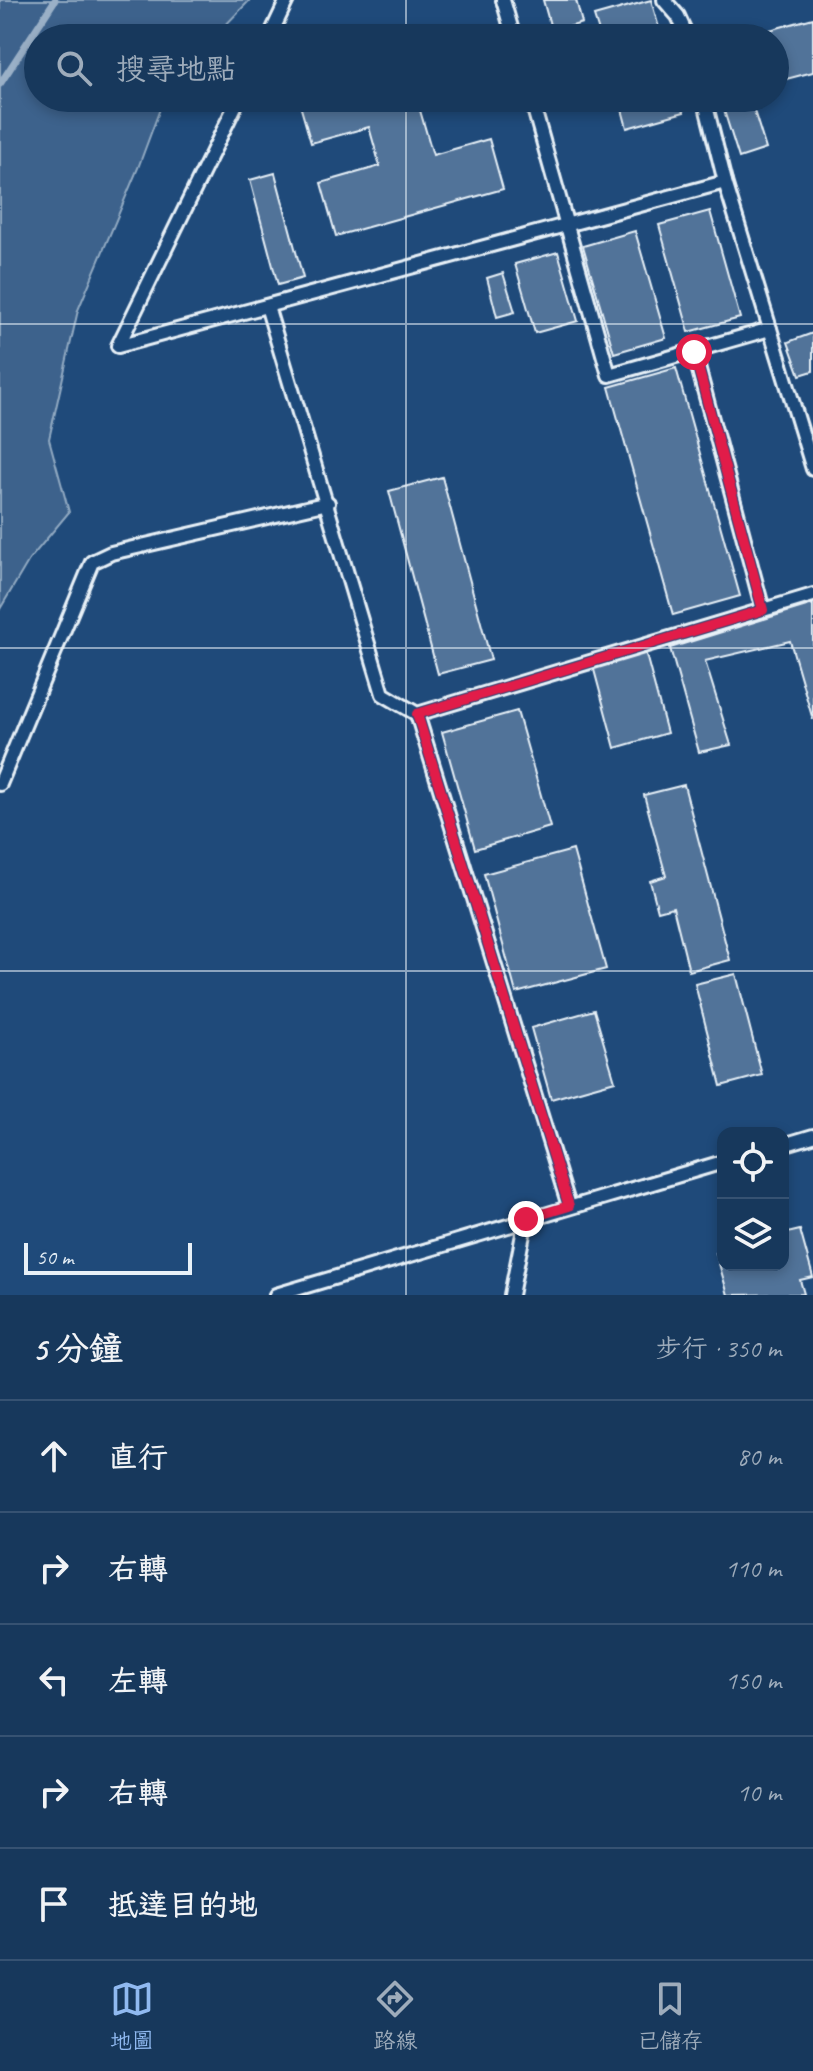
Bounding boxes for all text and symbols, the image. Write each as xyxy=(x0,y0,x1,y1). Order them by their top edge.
search box xyxy=(24,24,789,112)
icon: search xyxy=(52,46,96,90)
text: 搜尋地點 xyxy=(116,50,236,88)
route start xyxy=(676,334,712,370)
map controls xyxy=(717,1127,789,1271)
button: locate xyxy=(717,1127,789,1199)
button: layers xyxy=(717,1199,789,1271)
route end xyxy=(508,1201,544,1237)
scale bar xyxy=(24,1239,192,1275)
text: 50 m xyxy=(36,1243,73,1271)
text: 5 分鐘 xyxy=(32,1327,123,1370)
text: 步行 · 350 m xyxy=(656,1332,781,1365)
icon: ahead xyxy=(32,1434,76,1478)
text: 直行 xyxy=(108,1438,168,1476)
text: 80 m xyxy=(737,1440,781,1473)
icon: right xyxy=(32,1546,76,1590)
text: 右轉 xyxy=(108,1550,168,1588)
text: 110 m xyxy=(725,1552,781,1585)
icon: left xyxy=(32,1658,76,1702)
text: 左轉 xyxy=(108,1662,168,1700)
text: 150 m xyxy=(725,1664,781,1697)
icon: right xyxy=(32,1770,76,1814)
text: 右轉 xyxy=(108,1774,168,1812)
text: 10 m xyxy=(737,1776,781,1809)
icon: arrive xyxy=(32,1882,76,1926)
text: 抵達目的地 xyxy=(108,1886,258,1924)
tab: 地圖 xyxy=(110,1977,154,2055)
tab: 路線 xyxy=(373,1977,417,2055)
tab: 已儲存 xyxy=(637,1977,703,2055)

